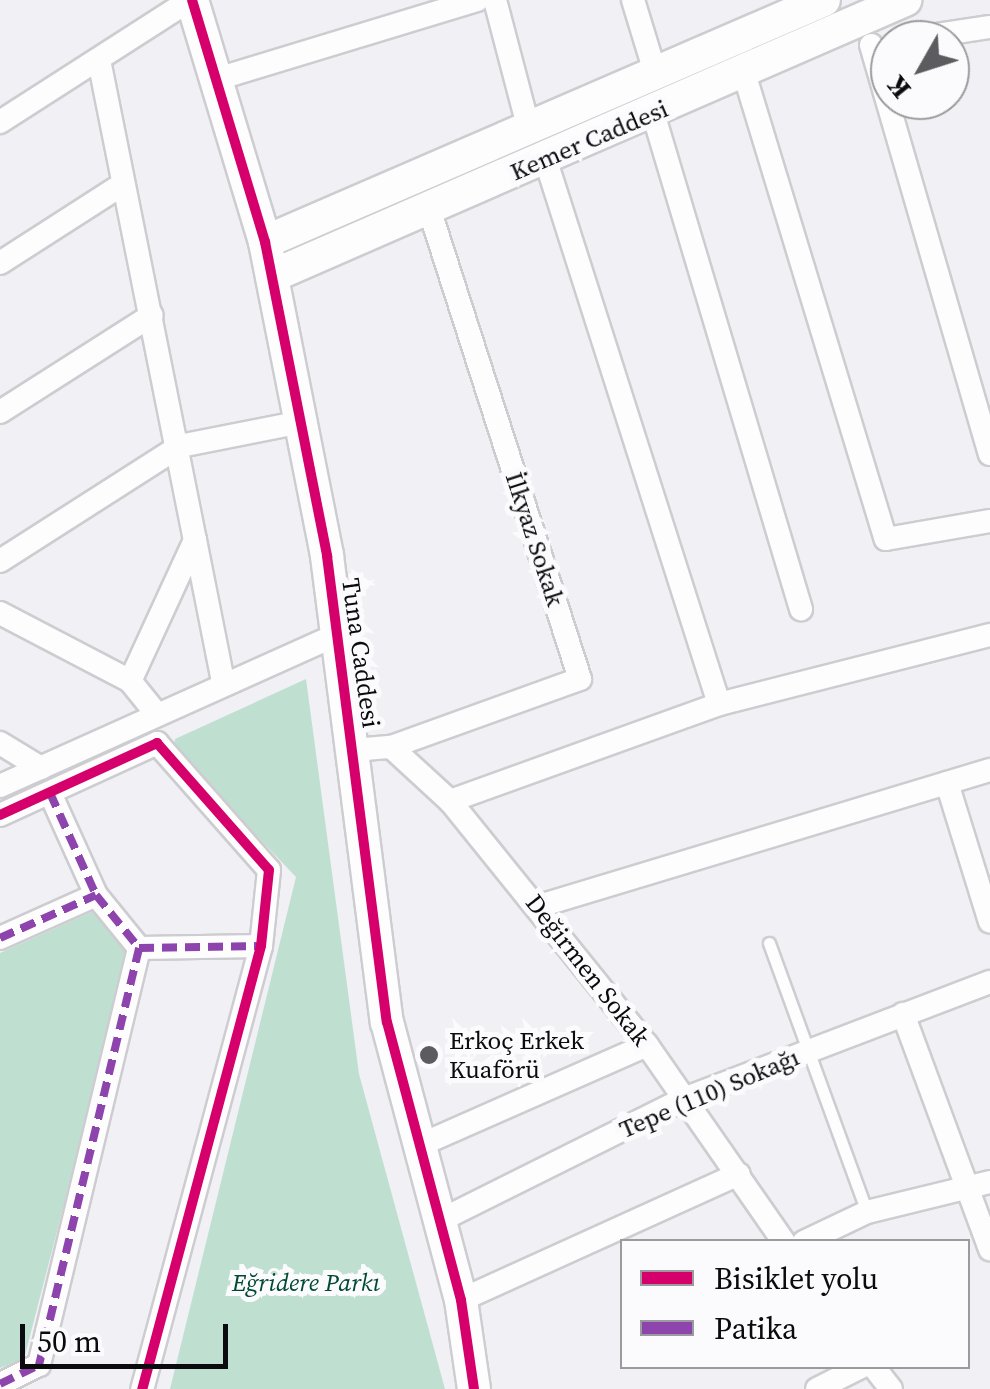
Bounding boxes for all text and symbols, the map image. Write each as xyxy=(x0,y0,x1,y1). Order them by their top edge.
north arrow xyxy=(870,20,970,120)
text: K xyxy=(877,68,919,107)
street label: Kemer Caddesi xyxy=(506,93,672,187)
street label: İlkyaz Sokak xyxy=(499,468,571,610)
street label: Tuna Caddesi xyxy=(336,576,386,730)
street label: Değirmen Sokak xyxy=(520,888,656,1052)
place label: Erkoç Erkek Kuaförü xyxy=(449,1026,584,1085)
street label: Tepe (110) Sokağı xyxy=(615,1042,803,1144)
marker: Erkoç Erkek Kuaförü xyxy=(418,1044,440,1066)
legend xyxy=(620,1239,970,1369)
text: Bisiklet yolu xyxy=(714,1258,878,1299)
park label: Eğridere Parkı xyxy=(232,1267,380,1297)
scale bar xyxy=(25,1304,232,1366)
text: Patika xyxy=(714,1308,797,1349)
text: 50 m xyxy=(37,1321,101,1362)

